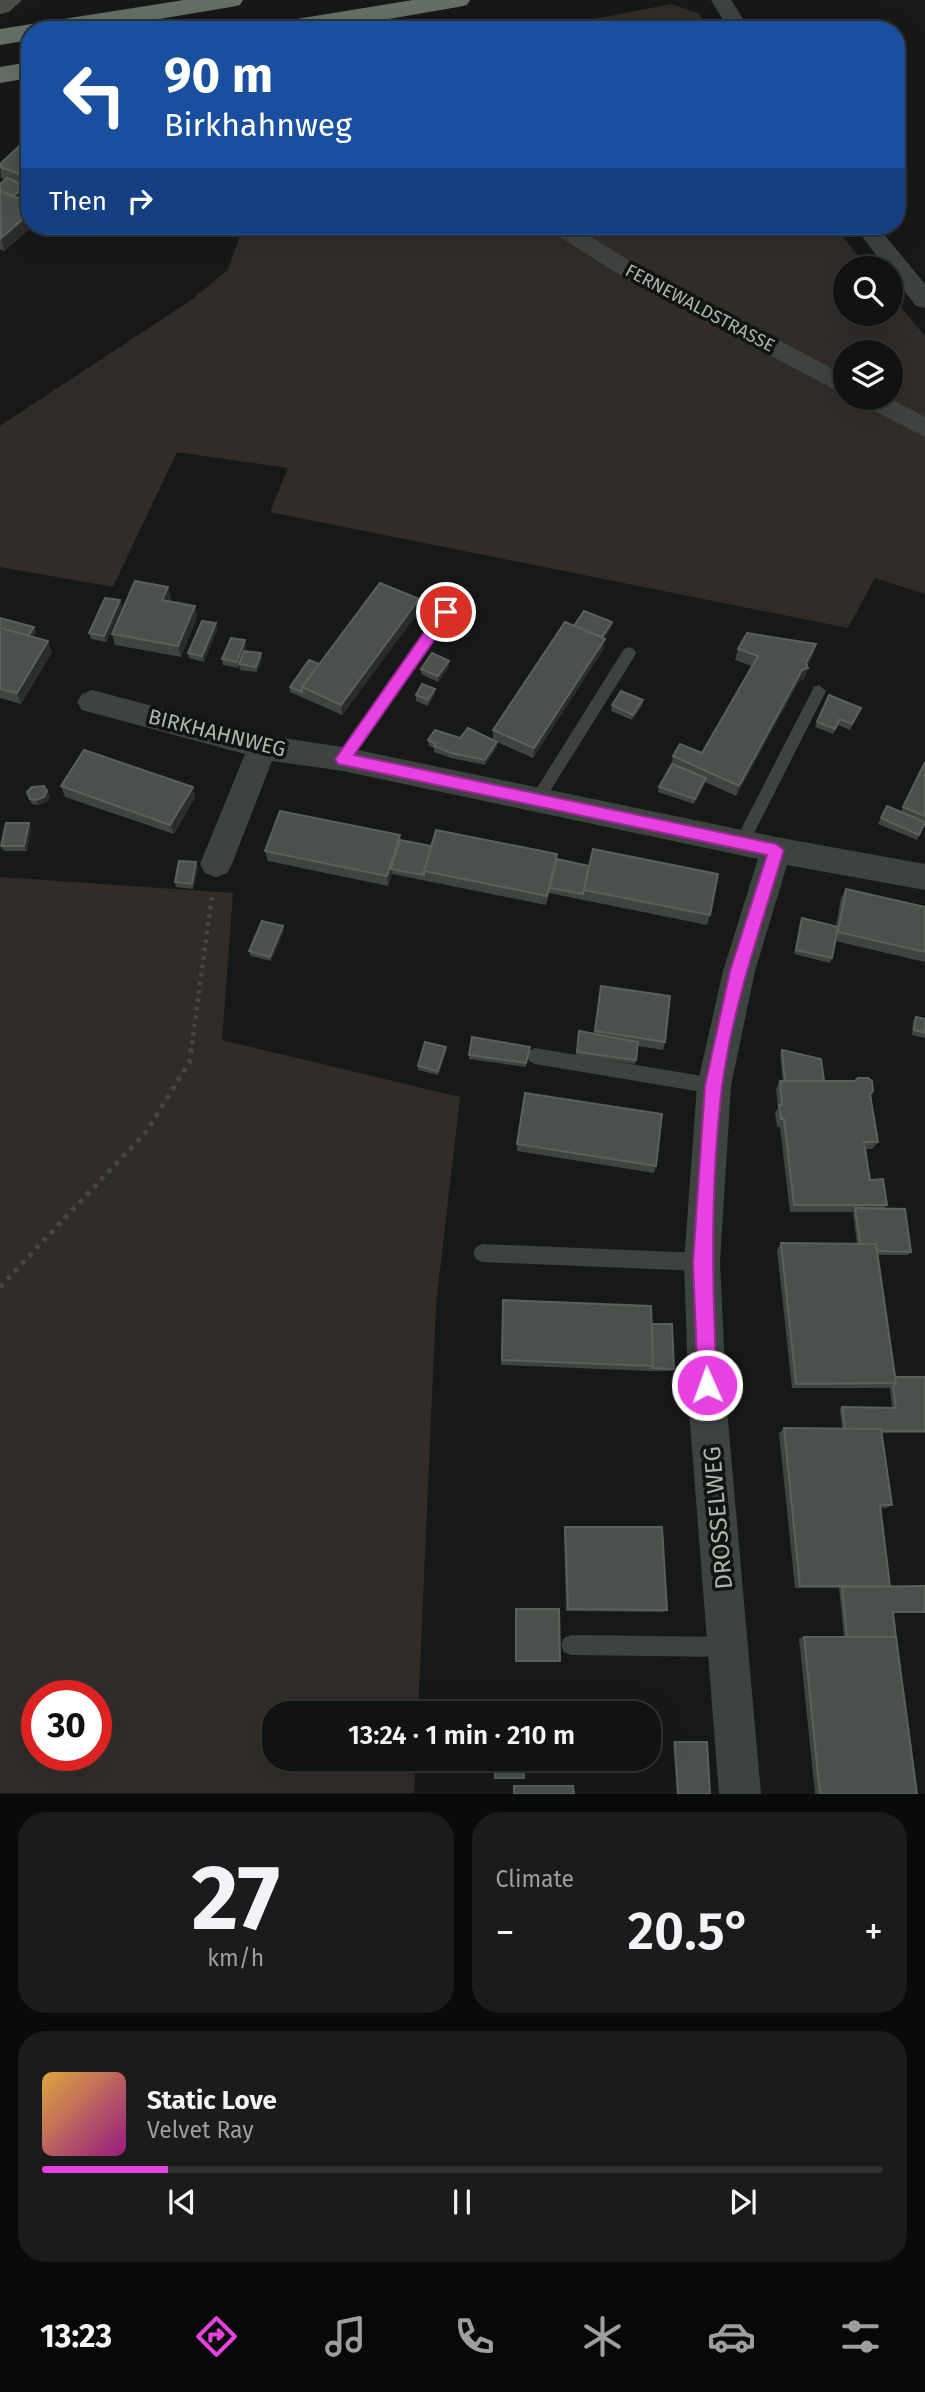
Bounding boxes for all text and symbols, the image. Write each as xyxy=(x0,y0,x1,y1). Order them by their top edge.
text: 90 m xyxy=(164,46,273,105)
icon: left xyxy=(49,49,140,140)
text: Birkhahnweg xyxy=(164,106,352,144)
icon: right xyxy=(121,182,159,220)
text: Then xyxy=(49,186,107,217)
map controls xyxy=(833,256,903,410)
button: search xyxy=(833,256,903,326)
street label: FERNEWALDSTRASSE xyxy=(622,259,778,357)
button: layers xyxy=(833,340,903,410)
pin xyxy=(416,582,476,642)
icon: arrive xyxy=(427,593,465,631)
street label: BIRKHAHNWEG xyxy=(146,703,288,763)
position arrow xyxy=(670,1348,744,1422)
street label: DROSSELWEG xyxy=(698,1445,738,1591)
speed limit sign: 30 xyxy=(21,1680,112,1771)
text: 13:24 · 1 min · 210 m xyxy=(348,1720,575,1751)
text: 27 xyxy=(191,1844,280,1953)
text: Climate xyxy=(496,1865,574,1893)
text: 20.5° xyxy=(627,1900,751,1963)
text: − xyxy=(496,1909,515,1955)
text: + xyxy=(864,1909,883,1955)
text: km/h xyxy=(207,1944,264,1972)
text: Static Love xyxy=(147,2085,277,2116)
text: Velvet Ray xyxy=(147,2116,254,2144)
icon: previous xyxy=(163,2183,201,2221)
icon: pause xyxy=(443,2183,481,2221)
icon: next xyxy=(724,2183,762,2221)
icon: directions xyxy=(192,2312,241,2361)
icon: music xyxy=(321,2312,370,2361)
icon: phone xyxy=(450,2312,499,2361)
icon: climate xyxy=(578,2312,627,2361)
icon: car xyxy=(707,2312,756,2361)
icon: filters xyxy=(836,2312,885,2361)
text: 13:23 xyxy=(40,2317,112,2355)

